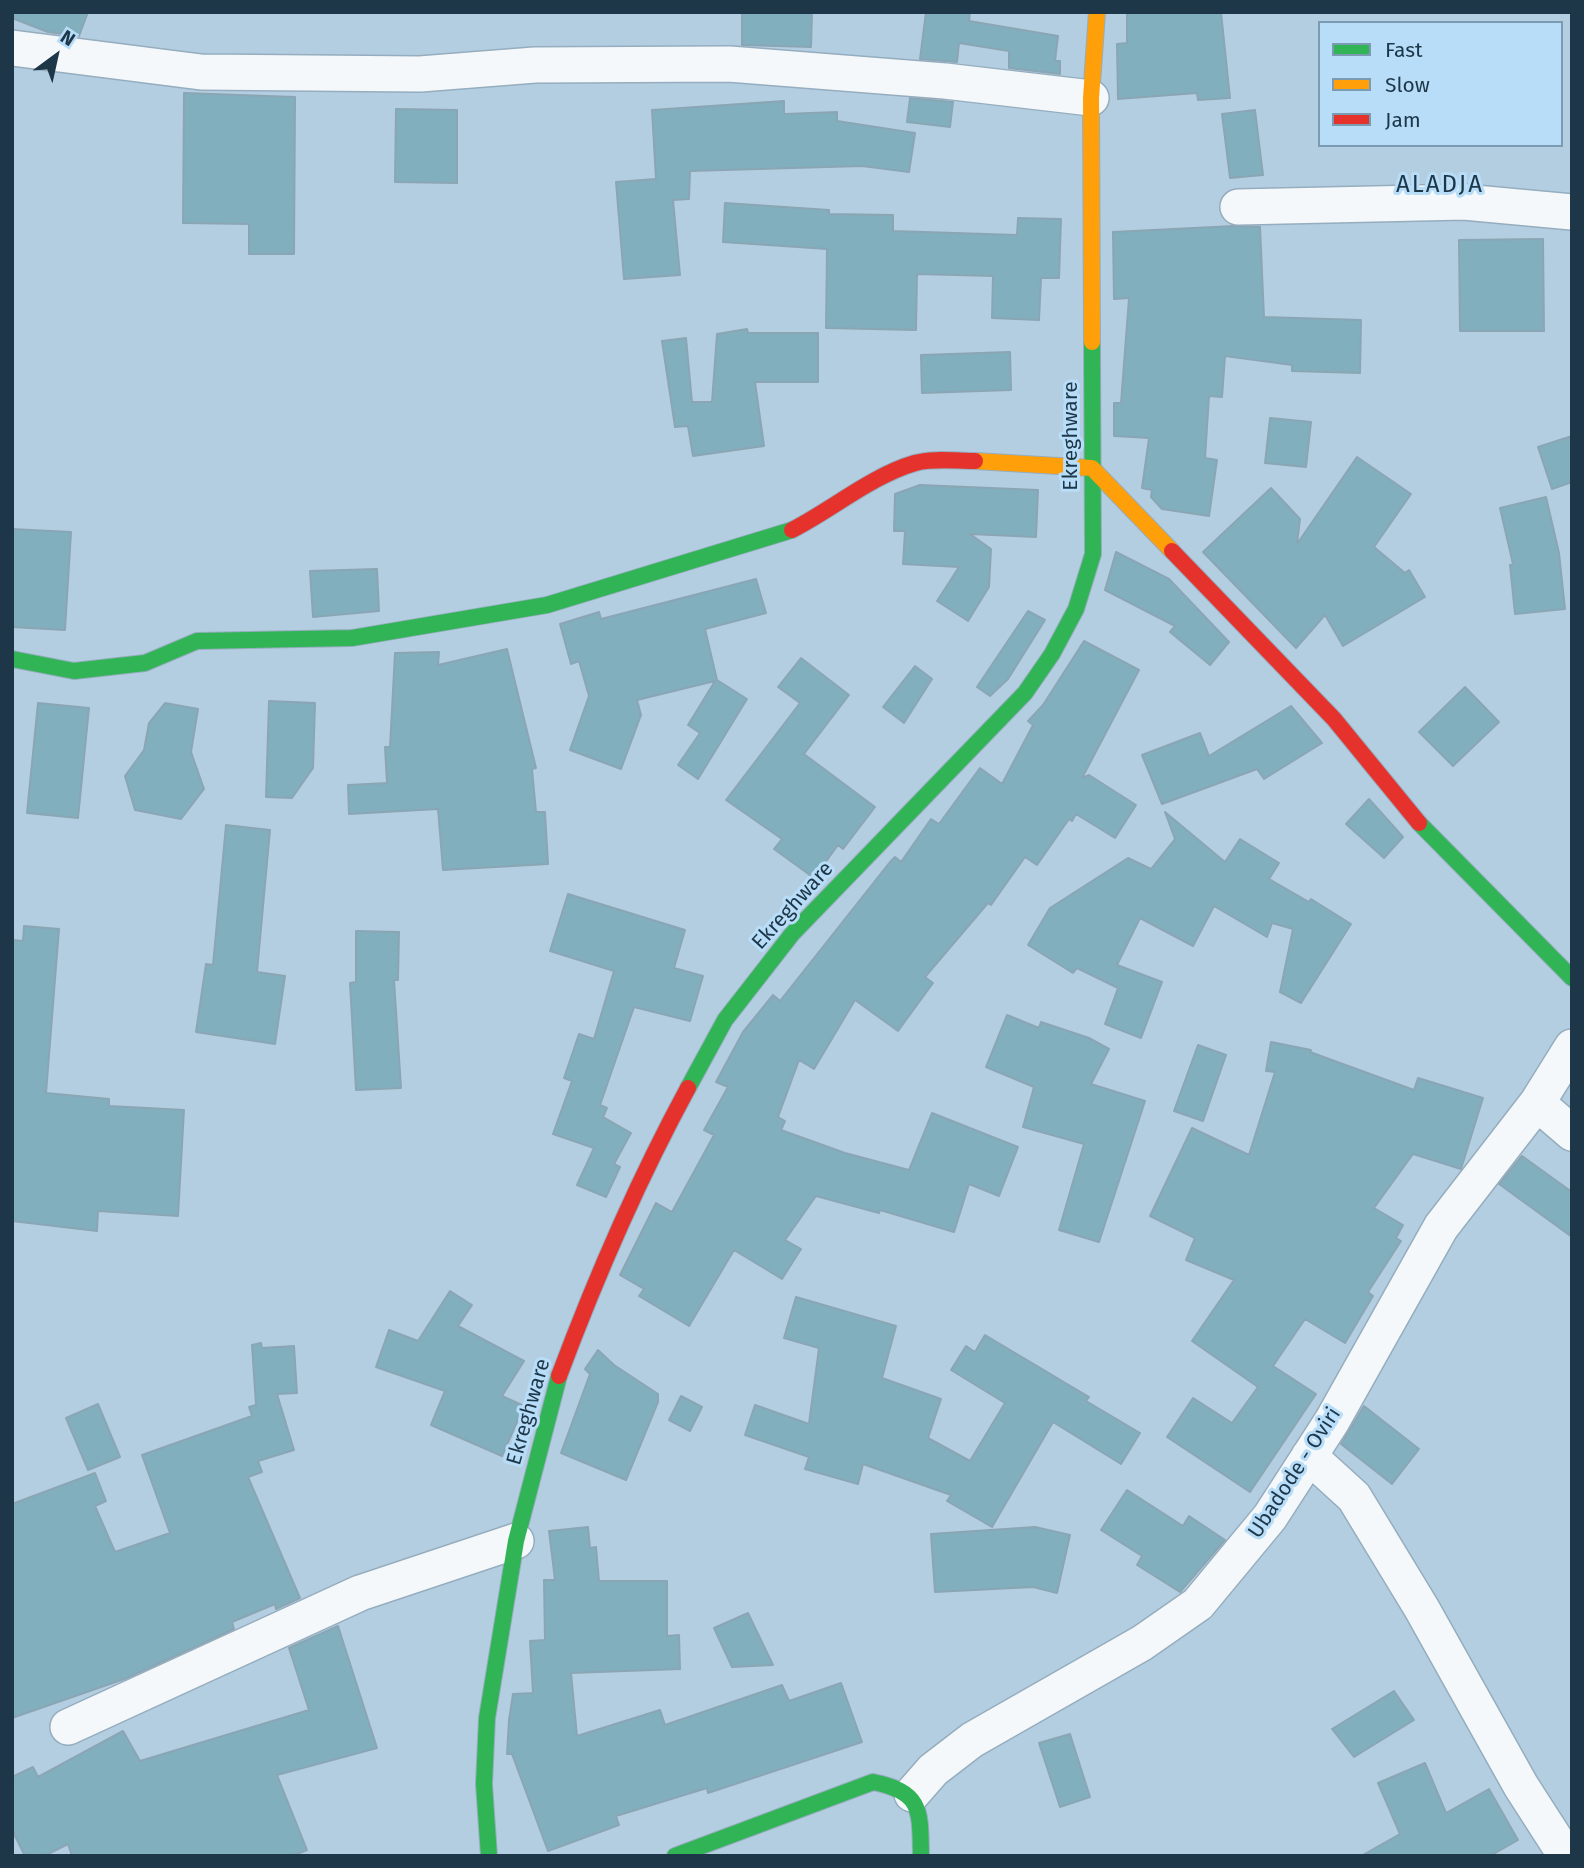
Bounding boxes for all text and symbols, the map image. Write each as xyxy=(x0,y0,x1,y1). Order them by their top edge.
north arrow xyxy=(21,21,91,91)
legend xyxy=(1318,21,1563,147)
text: N xyxy=(56,25,79,51)
text: Fast xyxy=(1385,37,1423,63)
text: Slow xyxy=(1385,72,1430,98)
text: Jam xyxy=(1385,107,1421,133)
district label: ALADJA xyxy=(1397,171,1483,199)
street label: Ekreghware xyxy=(1058,381,1084,491)
street label: Ekreghware xyxy=(747,857,839,955)
street label: Ekreghware xyxy=(502,1356,556,1468)
street label: Ubadode - Oviri xyxy=(1243,1403,1347,1543)

